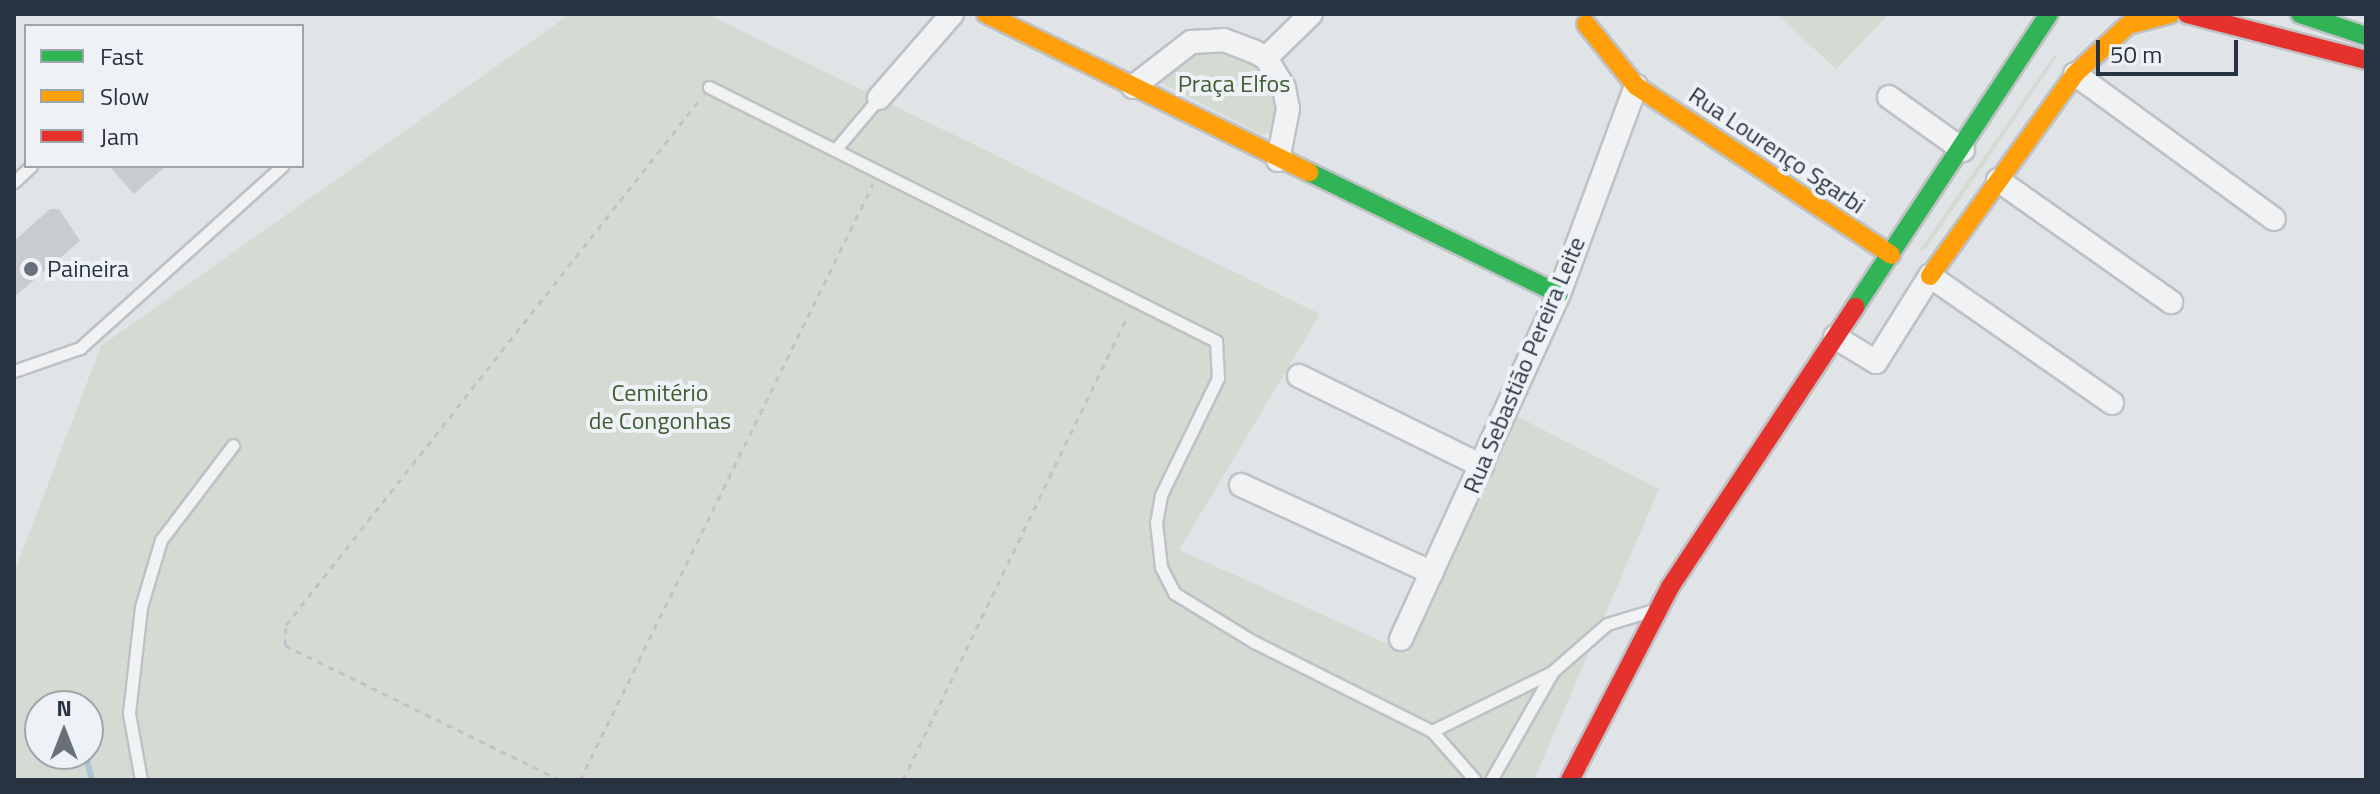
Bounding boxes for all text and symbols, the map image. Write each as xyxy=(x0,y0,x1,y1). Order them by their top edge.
legend xyxy=(24,24,304,168)
scale bar xyxy=(2100,24,2242,74)
text: 50 m xyxy=(2110,36,2162,72)
text: Fast xyxy=(100,38,143,74)
park label: Praça Elfos xyxy=(1178,70,1290,98)
text: Slow xyxy=(100,78,149,114)
street label: Rua Lourenço Sgarbi xyxy=(1683,80,1871,220)
text: Jam xyxy=(100,118,139,154)
street label: Rua Sebastião Pereira Leite xyxy=(1457,232,1591,498)
place label: Paineira xyxy=(47,255,129,283)
marker: Paineira xyxy=(22,260,40,278)
park label: Cemitério de Congonhas xyxy=(589,379,731,435)
north arrow xyxy=(24,690,104,770)
text: N xyxy=(56,691,72,725)

